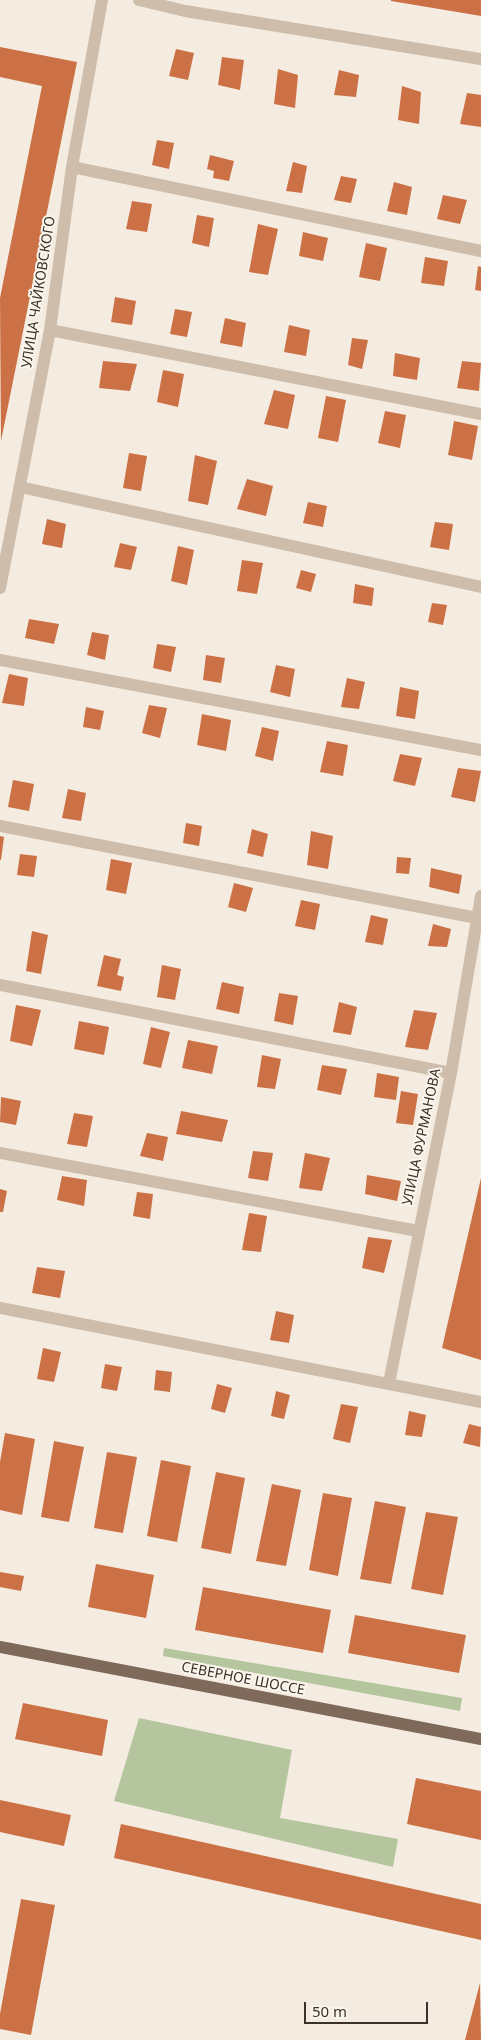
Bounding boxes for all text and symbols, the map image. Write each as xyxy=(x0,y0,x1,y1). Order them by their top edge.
street label: УЛИЦА ЧАЙКОВСКОГО xyxy=(19,215,59,369)
street label: УЛИЦА ФУРМАНОВА xyxy=(399,1067,445,1207)
street label: СЕВЕРНОЕ ШОССЕ xyxy=(180,1659,306,1699)
scale bar xyxy=(306,1992,430,2024)
text: 50 m xyxy=(312,2001,347,2021)

